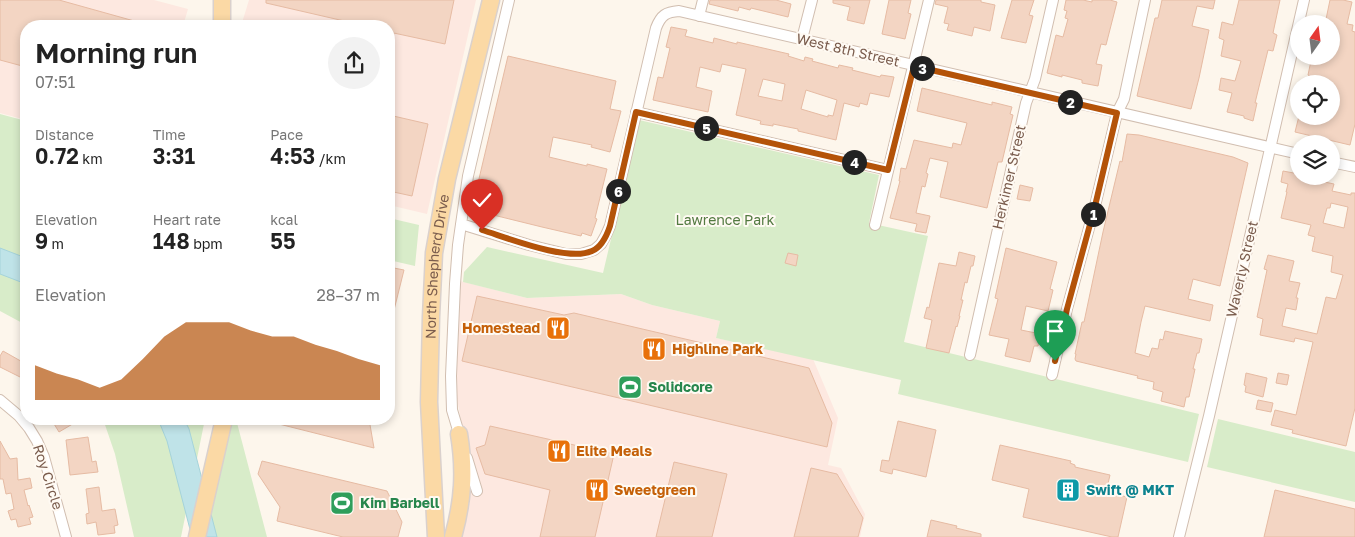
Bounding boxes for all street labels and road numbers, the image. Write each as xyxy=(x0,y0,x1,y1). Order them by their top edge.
street label: West 8th Street xyxy=(795,29,901,70)
street label: Herkimer Street xyxy=(988,123,1029,231)
street label: North Shepherd Drive xyxy=(421,193,452,339)
street label: Waverly Street xyxy=(1222,219,1261,319)
street label: Roy Circle xyxy=(30,442,67,512)

